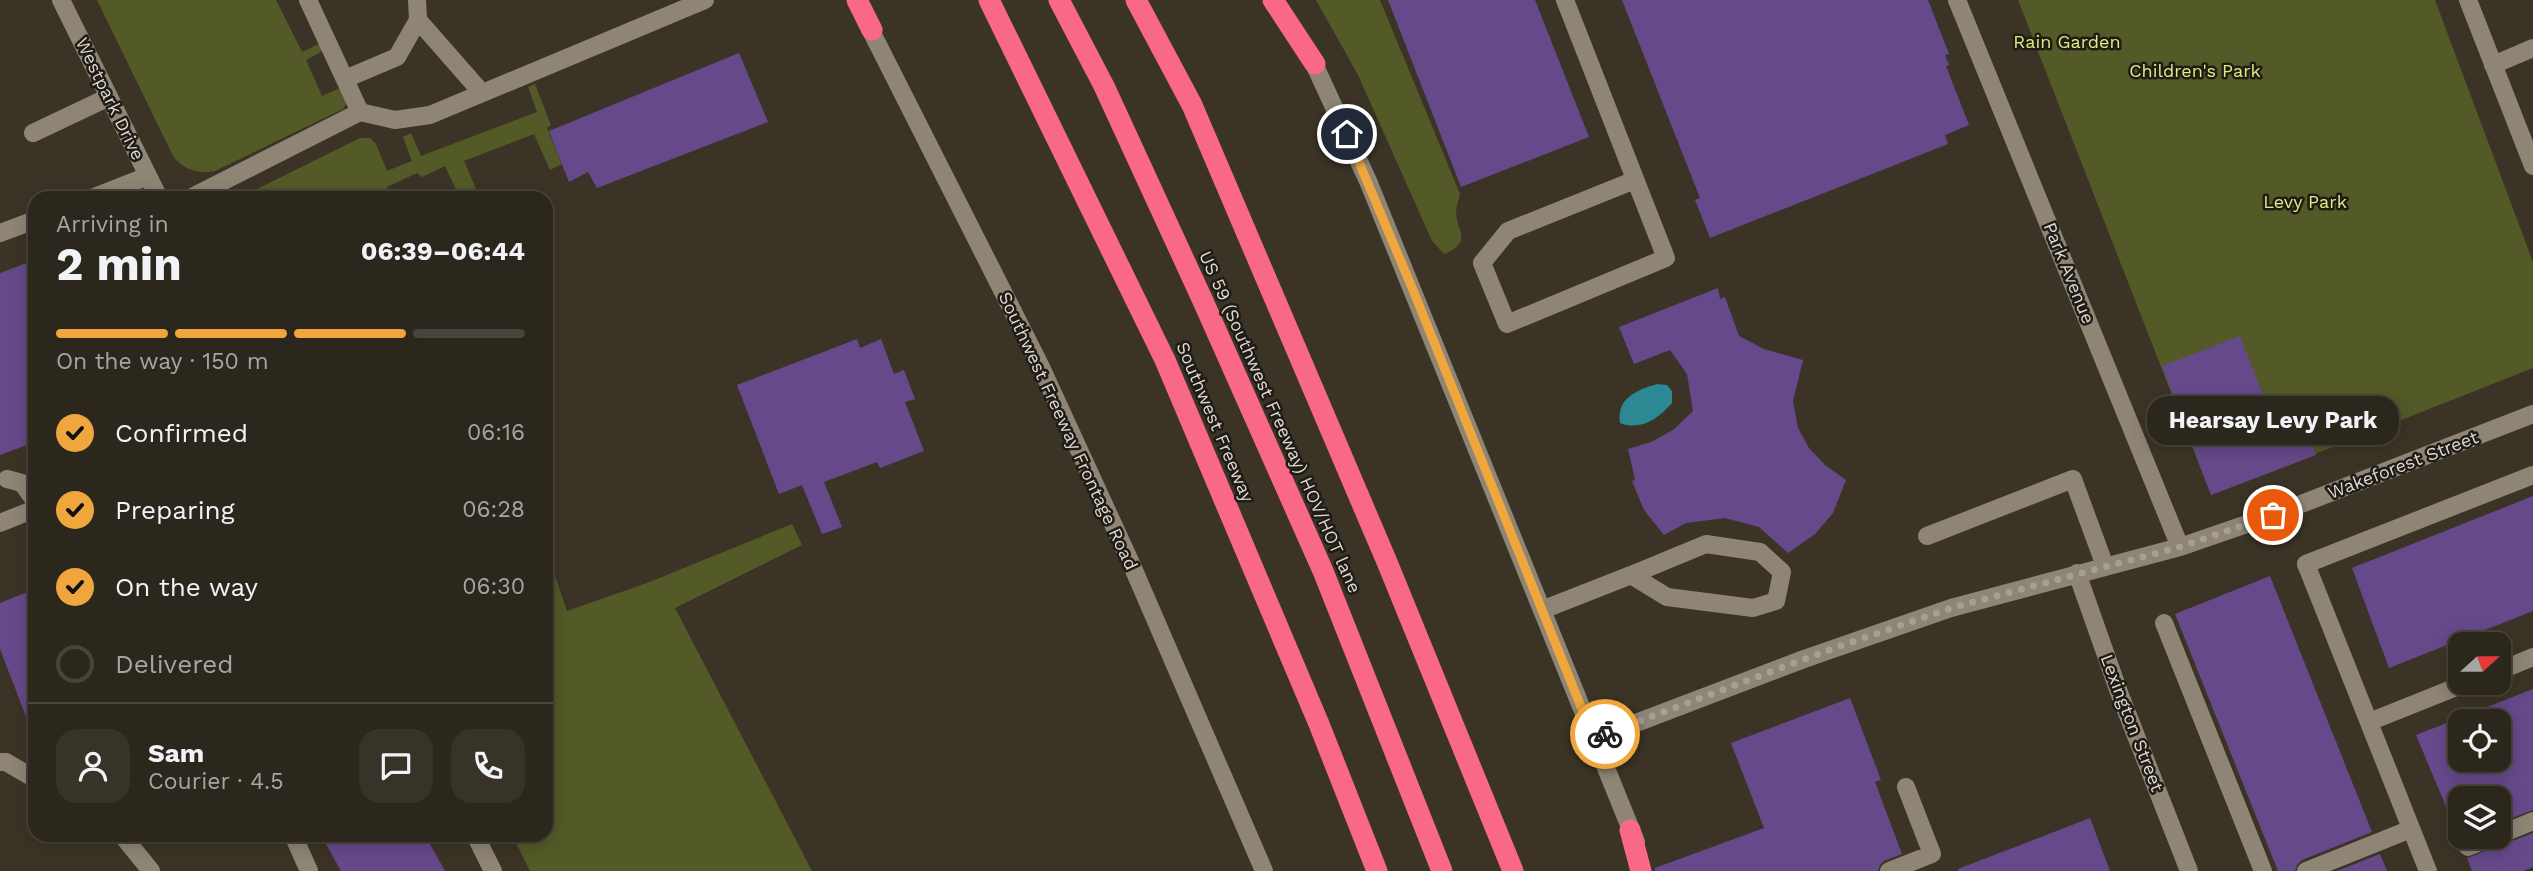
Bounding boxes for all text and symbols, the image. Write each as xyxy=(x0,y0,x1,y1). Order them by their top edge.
park label: Rain Garden xyxy=(2013,31,2121,52)
street label: Westpark Drive xyxy=(72,34,149,163)
park label: Children's Park xyxy=(2129,60,2261,81)
pin xyxy=(1317,104,1377,164)
icon: home xyxy=(1328,115,1366,153)
park label: Levy Park xyxy=(2263,191,2347,212)
text: Arriving in xyxy=(56,211,169,238)
street label: Park Avenue xyxy=(2040,219,2099,327)
text: 06:39–06:44 xyxy=(361,236,525,266)
text: 2 min xyxy=(56,237,182,291)
street label: US 59 (Southwest Freeway) HOV/HOT lane xyxy=(1195,247,1366,596)
street label: Southwest Freeway Frontage Road xyxy=(995,288,1142,573)
street label: Southwest Freeway xyxy=(1172,339,1259,506)
text: On the way · 150 m xyxy=(56,348,269,375)
callout: Hearsay Levy Park xyxy=(2147,396,2399,445)
text: Hearsay Levy Park xyxy=(2169,407,2377,434)
icon: check xyxy=(56,414,94,452)
text: Confirmed xyxy=(115,418,248,448)
text: 06:16 xyxy=(467,419,525,446)
street label: Wakeforest Street xyxy=(2325,426,2481,503)
pin xyxy=(2243,485,2303,545)
icon: check xyxy=(56,491,94,529)
text: Preparing xyxy=(115,495,235,525)
text: 06:28 xyxy=(462,496,525,523)
icon: bag xyxy=(2254,496,2292,534)
icon: check xyxy=(56,568,94,606)
text: On the way xyxy=(115,572,258,602)
text: 06:30 xyxy=(462,573,525,600)
north arrow xyxy=(2448,632,2511,695)
map controls xyxy=(2448,632,2511,849)
text: Delivered xyxy=(115,649,234,679)
street label: Lexington Street xyxy=(2097,651,2168,795)
courier xyxy=(1570,699,1640,769)
button: locate xyxy=(2448,709,2511,772)
icon: bike xyxy=(1586,715,1624,753)
button: person xyxy=(56,729,130,803)
button: chat xyxy=(359,729,433,803)
button: phone xyxy=(451,729,525,803)
text: Sam xyxy=(148,738,204,768)
text: Courier · 4.5 xyxy=(148,768,284,795)
button: layers xyxy=(2448,786,2511,849)

